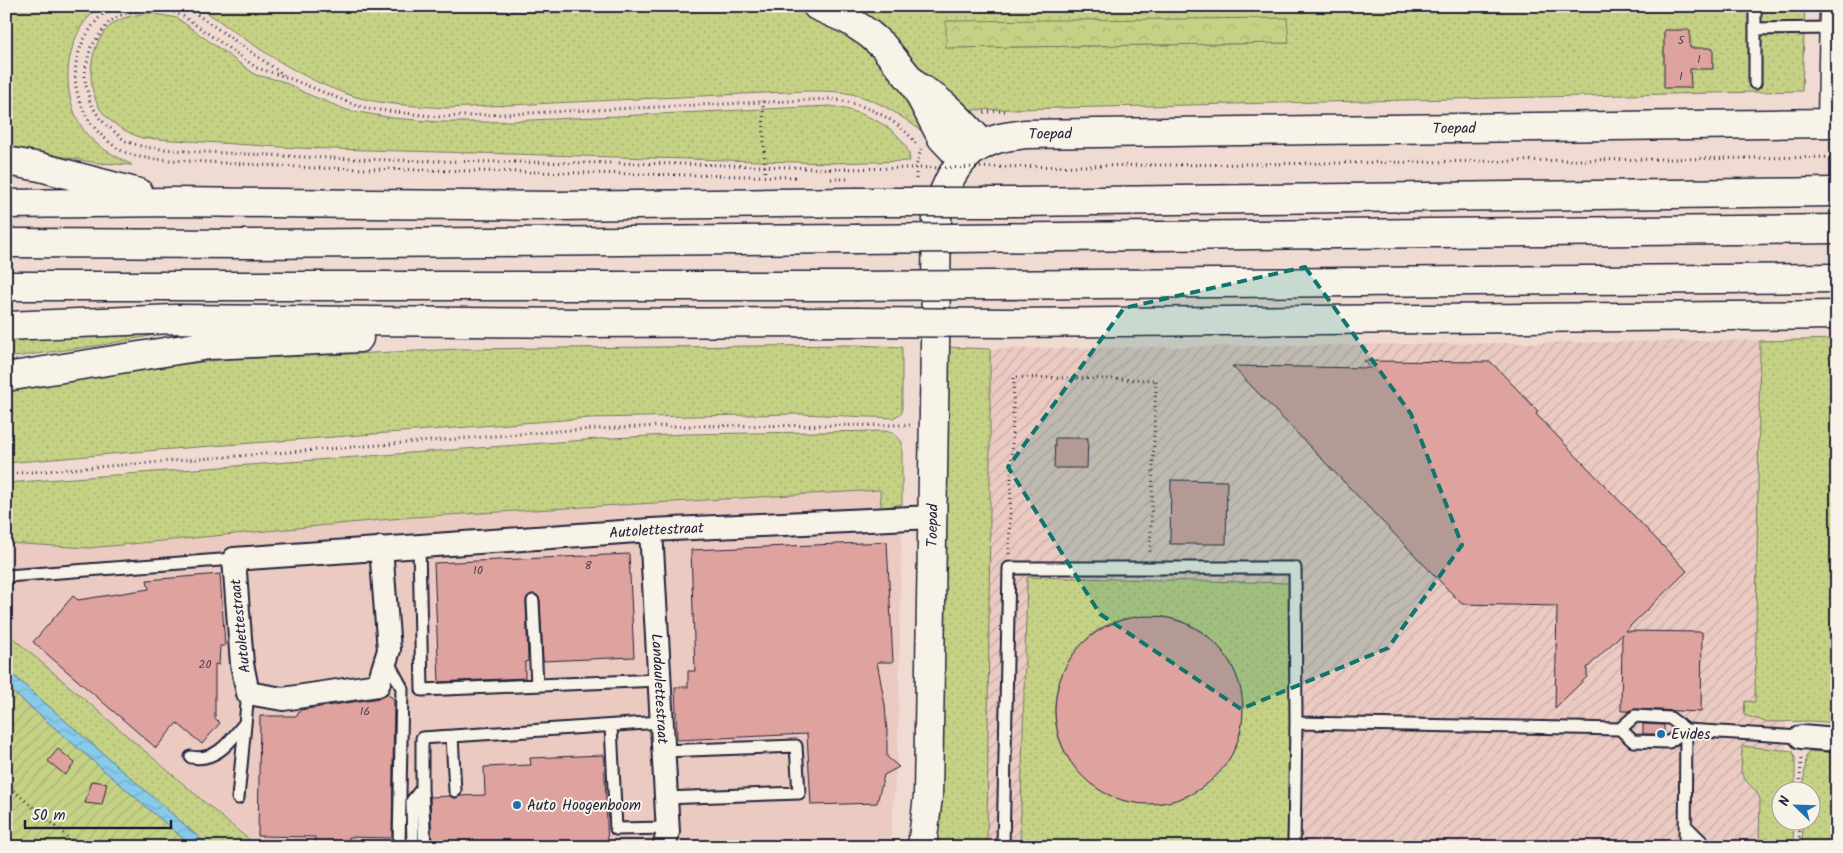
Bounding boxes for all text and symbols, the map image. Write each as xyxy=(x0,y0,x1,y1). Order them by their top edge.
house number: 5 xyxy=(1678,31,1686,50)
house number: 1 xyxy=(1697,50,1701,69)
house number: 1 xyxy=(1679,67,1683,86)
street label: Toepad xyxy=(1432,117,1477,141)
street label: Toepad xyxy=(1028,122,1073,147)
street label: Toepad xyxy=(921,503,946,547)
street label: Autolettestraat xyxy=(608,517,705,546)
house number: 8 xyxy=(584,556,592,575)
house number: 10 xyxy=(473,561,483,580)
street label: Autolettestraat xyxy=(224,577,258,674)
street label: Landaulettestraat xyxy=(644,633,674,745)
house number: 20 xyxy=(199,655,211,674)
house number: 16 xyxy=(360,702,370,721)
place label: Evides xyxy=(1671,723,1711,747)
marker: Evides xyxy=(1655,728,1667,740)
north arrow xyxy=(1770,780,1820,830)
text: N xyxy=(1773,793,1797,810)
place label: Auto Hoogenboom xyxy=(527,794,641,818)
scale bar xyxy=(25,798,171,830)
marker: Auto Hoogenboom xyxy=(511,799,523,811)
text: 50 m xyxy=(32,804,66,828)

